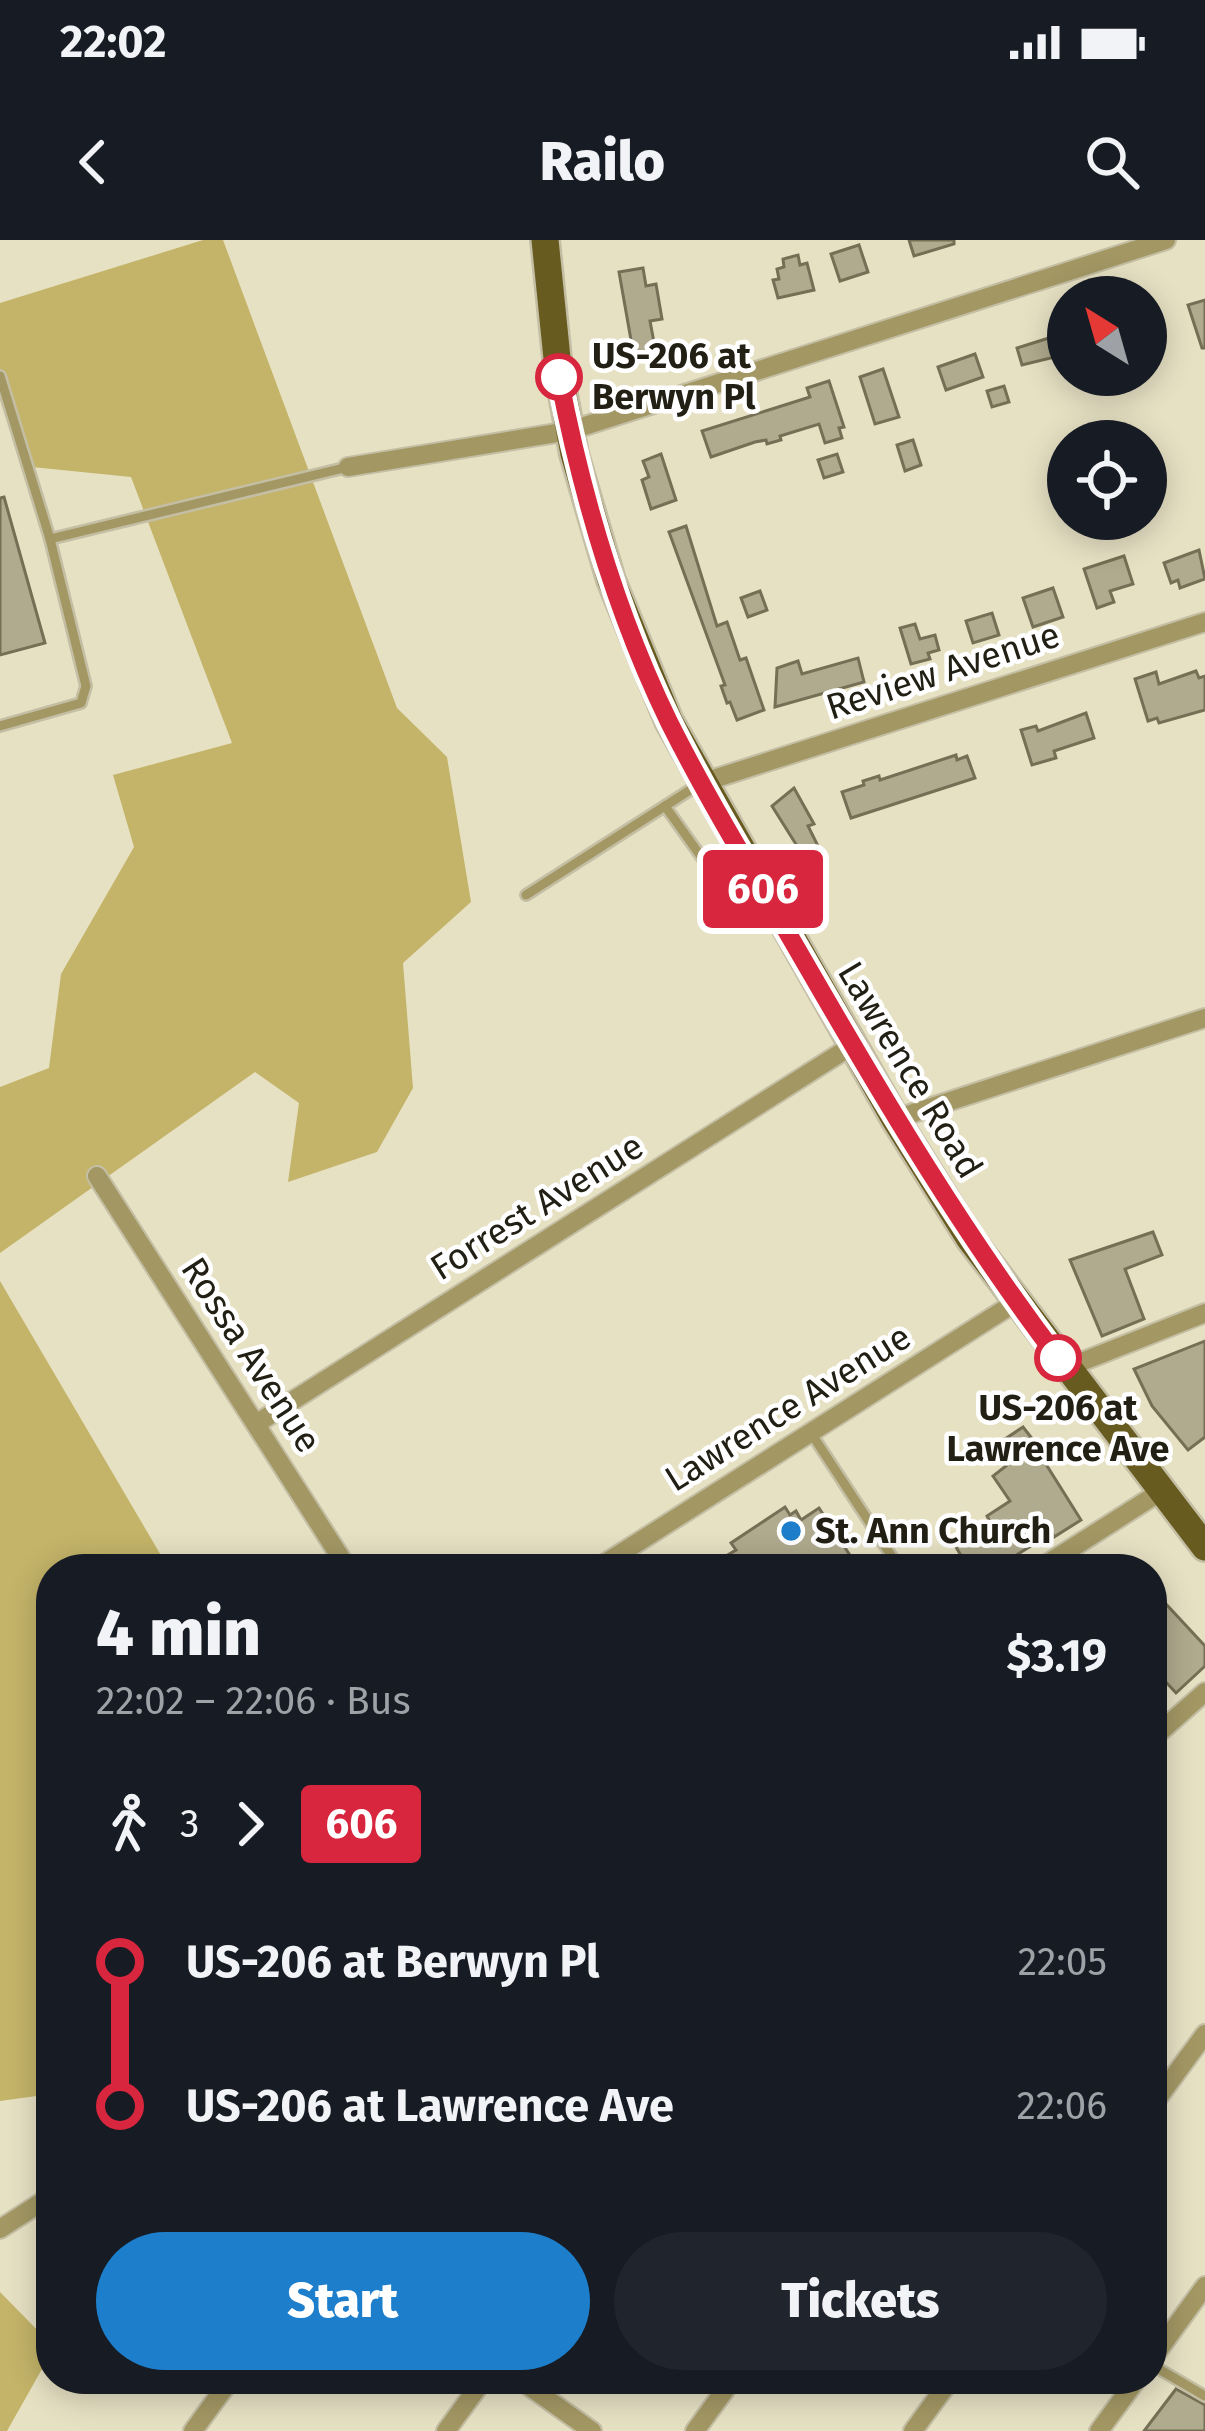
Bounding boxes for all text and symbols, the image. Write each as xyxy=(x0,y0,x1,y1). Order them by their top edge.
text: 22:02 xyxy=(60,15,166,69)
icon: back xyxy=(60,129,126,195)
icon: search xyxy=(1079,129,1145,195)
text: Railo xyxy=(540,130,665,194)
north arrow xyxy=(1047,276,1167,396)
map controls xyxy=(1047,276,1167,540)
place label: US-206 at Berwyn Pl xyxy=(592,334,756,419)
marker: US-206 at Berwyn Pl xyxy=(537,355,581,399)
button: locate xyxy=(1047,420,1167,540)
street label: Review Avenue xyxy=(821,613,1065,729)
line badge: 606 xyxy=(694,850,832,928)
text: 606 xyxy=(727,864,799,914)
street label: Lawrence Road xyxy=(828,954,992,1186)
street label: Forrest Avenue xyxy=(422,1124,652,1290)
street label: Rossa Avenue xyxy=(172,1249,330,1461)
street label: Lawrence Avenue xyxy=(657,1315,919,1501)
marker: US-206 at Lawrence Ave xyxy=(1036,1336,1080,1380)
place label: US-206 at Lawrence Ave xyxy=(947,1386,1169,1471)
place label: St. Ann Church xyxy=(815,1509,1051,1553)
marker: St. Ann Church xyxy=(778,1518,804,1544)
text: 4 min xyxy=(96,1593,261,1672)
text: $3.19 xyxy=(1007,1629,1107,1683)
text: 22:02 – 22:06 · Bus xyxy=(96,1678,411,1724)
icon: walk xyxy=(96,1791,162,1857)
icon: forward xyxy=(217,1791,283,1857)
text: 606 xyxy=(325,1799,397,1849)
text: 3 xyxy=(180,1801,199,1847)
text: US-206 at Berwyn Pl xyxy=(186,1935,599,1989)
text: 22:05 xyxy=(1018,1939,1107,1985)
text: US-206 at Lawrence Ave xyxy=(186,2079,674,2133)
text: 22:06 xyxy=(1016,2083,1107,2129)
button: Start xyxy=(96,2232,590,2370)
button: Tickets xyxy=(614,2232,1107,2370)

